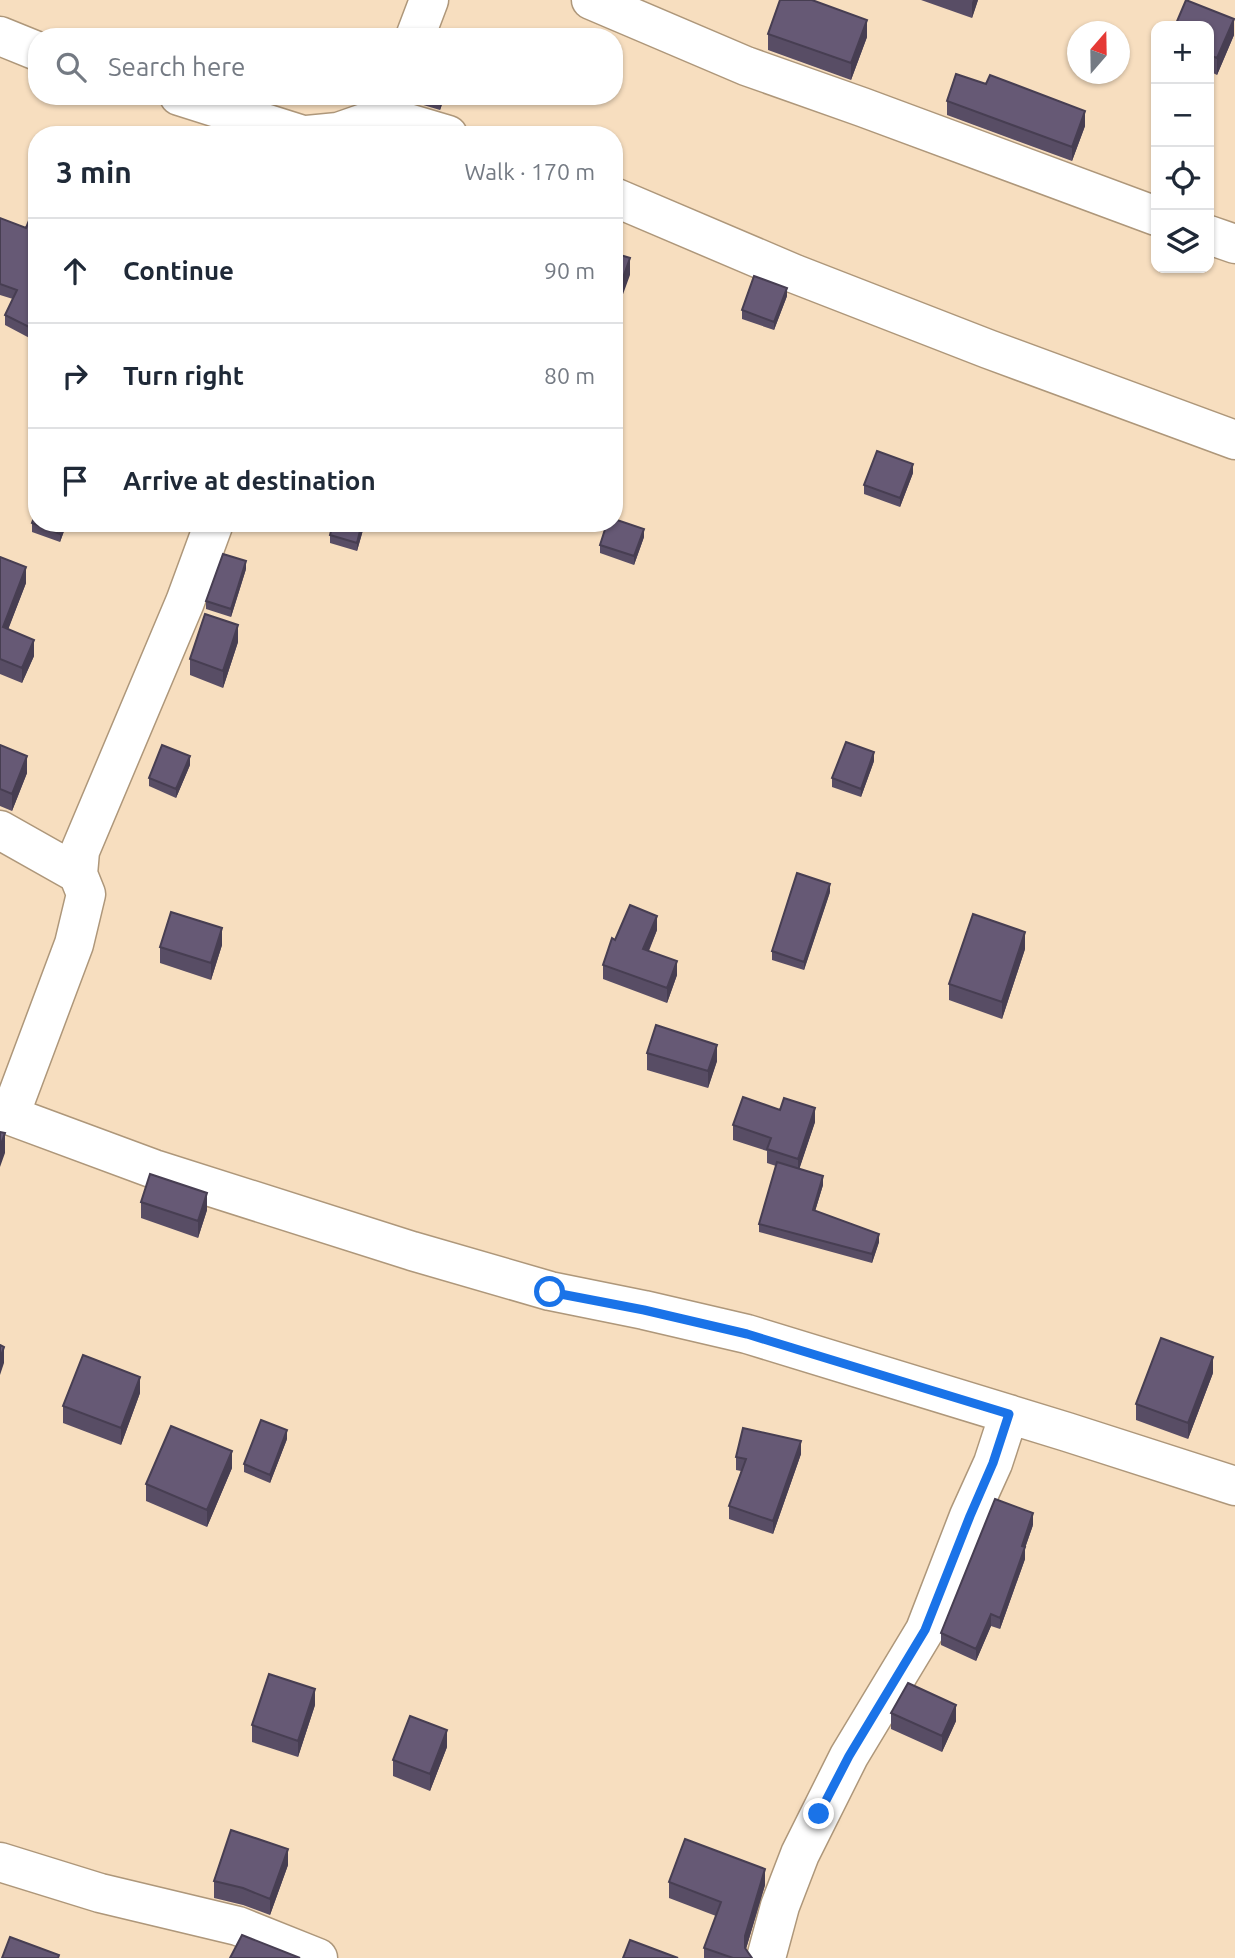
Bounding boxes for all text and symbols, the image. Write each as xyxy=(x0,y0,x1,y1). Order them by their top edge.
north arrow xyxy=(1067,21,1130,84)
map controls xyxy=(1151,21,1214,273)
button: + xyxy=(1151,21,1214,84)
search box xyxy=(28,28,623,105)
icon: search xyxy=(52,48,90,86)
text: Search here xyxy=(108,52,245,81)
button: − xyxy=(1151,84,1214,147)
button: locate xyxy=(1151,147,1214,210)
text: 3 min xyxy=(56,155,132,189)
text: Walk · 170 m xyxy=(464,159,595,184)
button: layers xyxy=(1151,210,1214,273)
icon: ahead xyxy=(56,252,94,290)
text: Continue xyxy=(123,256,234,285)
text: 90 m xyxy=(544,258,595,283)
icon: right xyxy=(56,357,94,395)
text: Turn right xyxy=(123,361,244,390)
text: 80 m xyxy=(544,363,595,388)
icon: arrive xyxy=(56,462,94,500)
text: Arrive at destination xyxy=(123,466,376,495)
route start xyxy=(534,1276,565,1307)
route end xyxy=(803,1798,834,1829)

